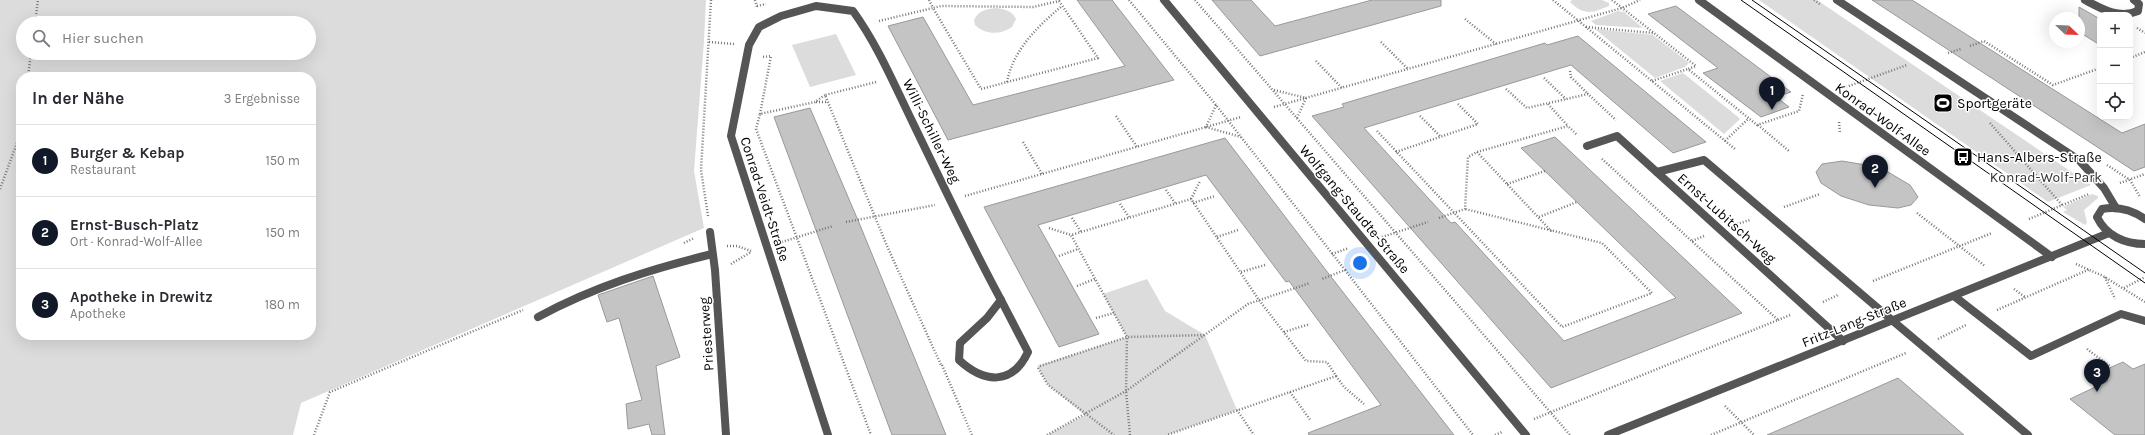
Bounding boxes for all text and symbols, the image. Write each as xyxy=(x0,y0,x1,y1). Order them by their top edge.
north arrow xyxy=(2049,12,2085,48)
map controls xyxy=(2097,12,2133,120)
button: + xyxy=(2097,12,2133,48)
search box xyxy=(16,16,316,60)
icon: search xyxy=(30,27,52,49)
text: Hier suchen xyxy=(62,29,144,47)
button: − xyxy=(2097,48,2133,84)
street label: Willi-Schiller-Weg xyxy=(899,76,964,186)
pin: 1 xyxy=(1759,77,1785,110)
street label: Konrad-Wolf-Allee xyxy=(1832,79,1934,160)
button: locate xyxy=(2097,84,2133,120)
text: In der Nähe xyxy=(32,88,124,108)
text: 3 Ergebnisse xyxy=(224,91,300,106)
sports icon: Sportgeräte xyxy=(1932,92,1954,114)
place label: Sportgeräte xyxy=(1957,95,2032,112)
street label: Conrad-Veidt-Straße xyxy=(736,135,793,264)
street label: Wolfgang-Staudte-Straße xyxy=(1296,142,1413,277)
text: Burger & Kebap xyxy=(70,144,184,162)
bus stop icon: Hans-Albers-Straße xyxy=(1952,146,1974,168)
place label: Hans-Albers-Straße xyxy=(1977,149,2102,166)
text: 1 xyxy=(43,153,47,168)
text: 150 m xyxy=(265,153,300,168)
pin: 2 xyxy=(1862,155,1888,188)
text: Restaurant xyxy=(70,162,136,177)
park label: Konrad-Wolf-Park xyxy=(1990,169,2102,186)
street label: Ernst-Lubitsch-Weg xyxy=(1674,170,1779,267)
text: Ernst-Busch-Platz xyxy=(70,216,199,234)
text: 2 xyxy=(41,225,49,240)
text: 150 m xyxy=(265,225,300,240)
text: Ort · Konrad-Wolf-Allee xyxy=(70,234,202,249)
your location xyxy=(1350,253,1370,273)
text: Apotheke in Drewitz xyxy=(70,288,213,306)
street label: Fritz-Lang-Straße xyxy=(1799,294,1909,351)
street label: Priesterweg xyxy=(695,296,718,372)
text: 3 xyxy=(41,297,49,312)
text: 180 m xyxy=(265,297,300,312)
text: Apotheke xyxy=(70,306,126,321)
pin: 3 xyxy=(2084,359,2110,392)

